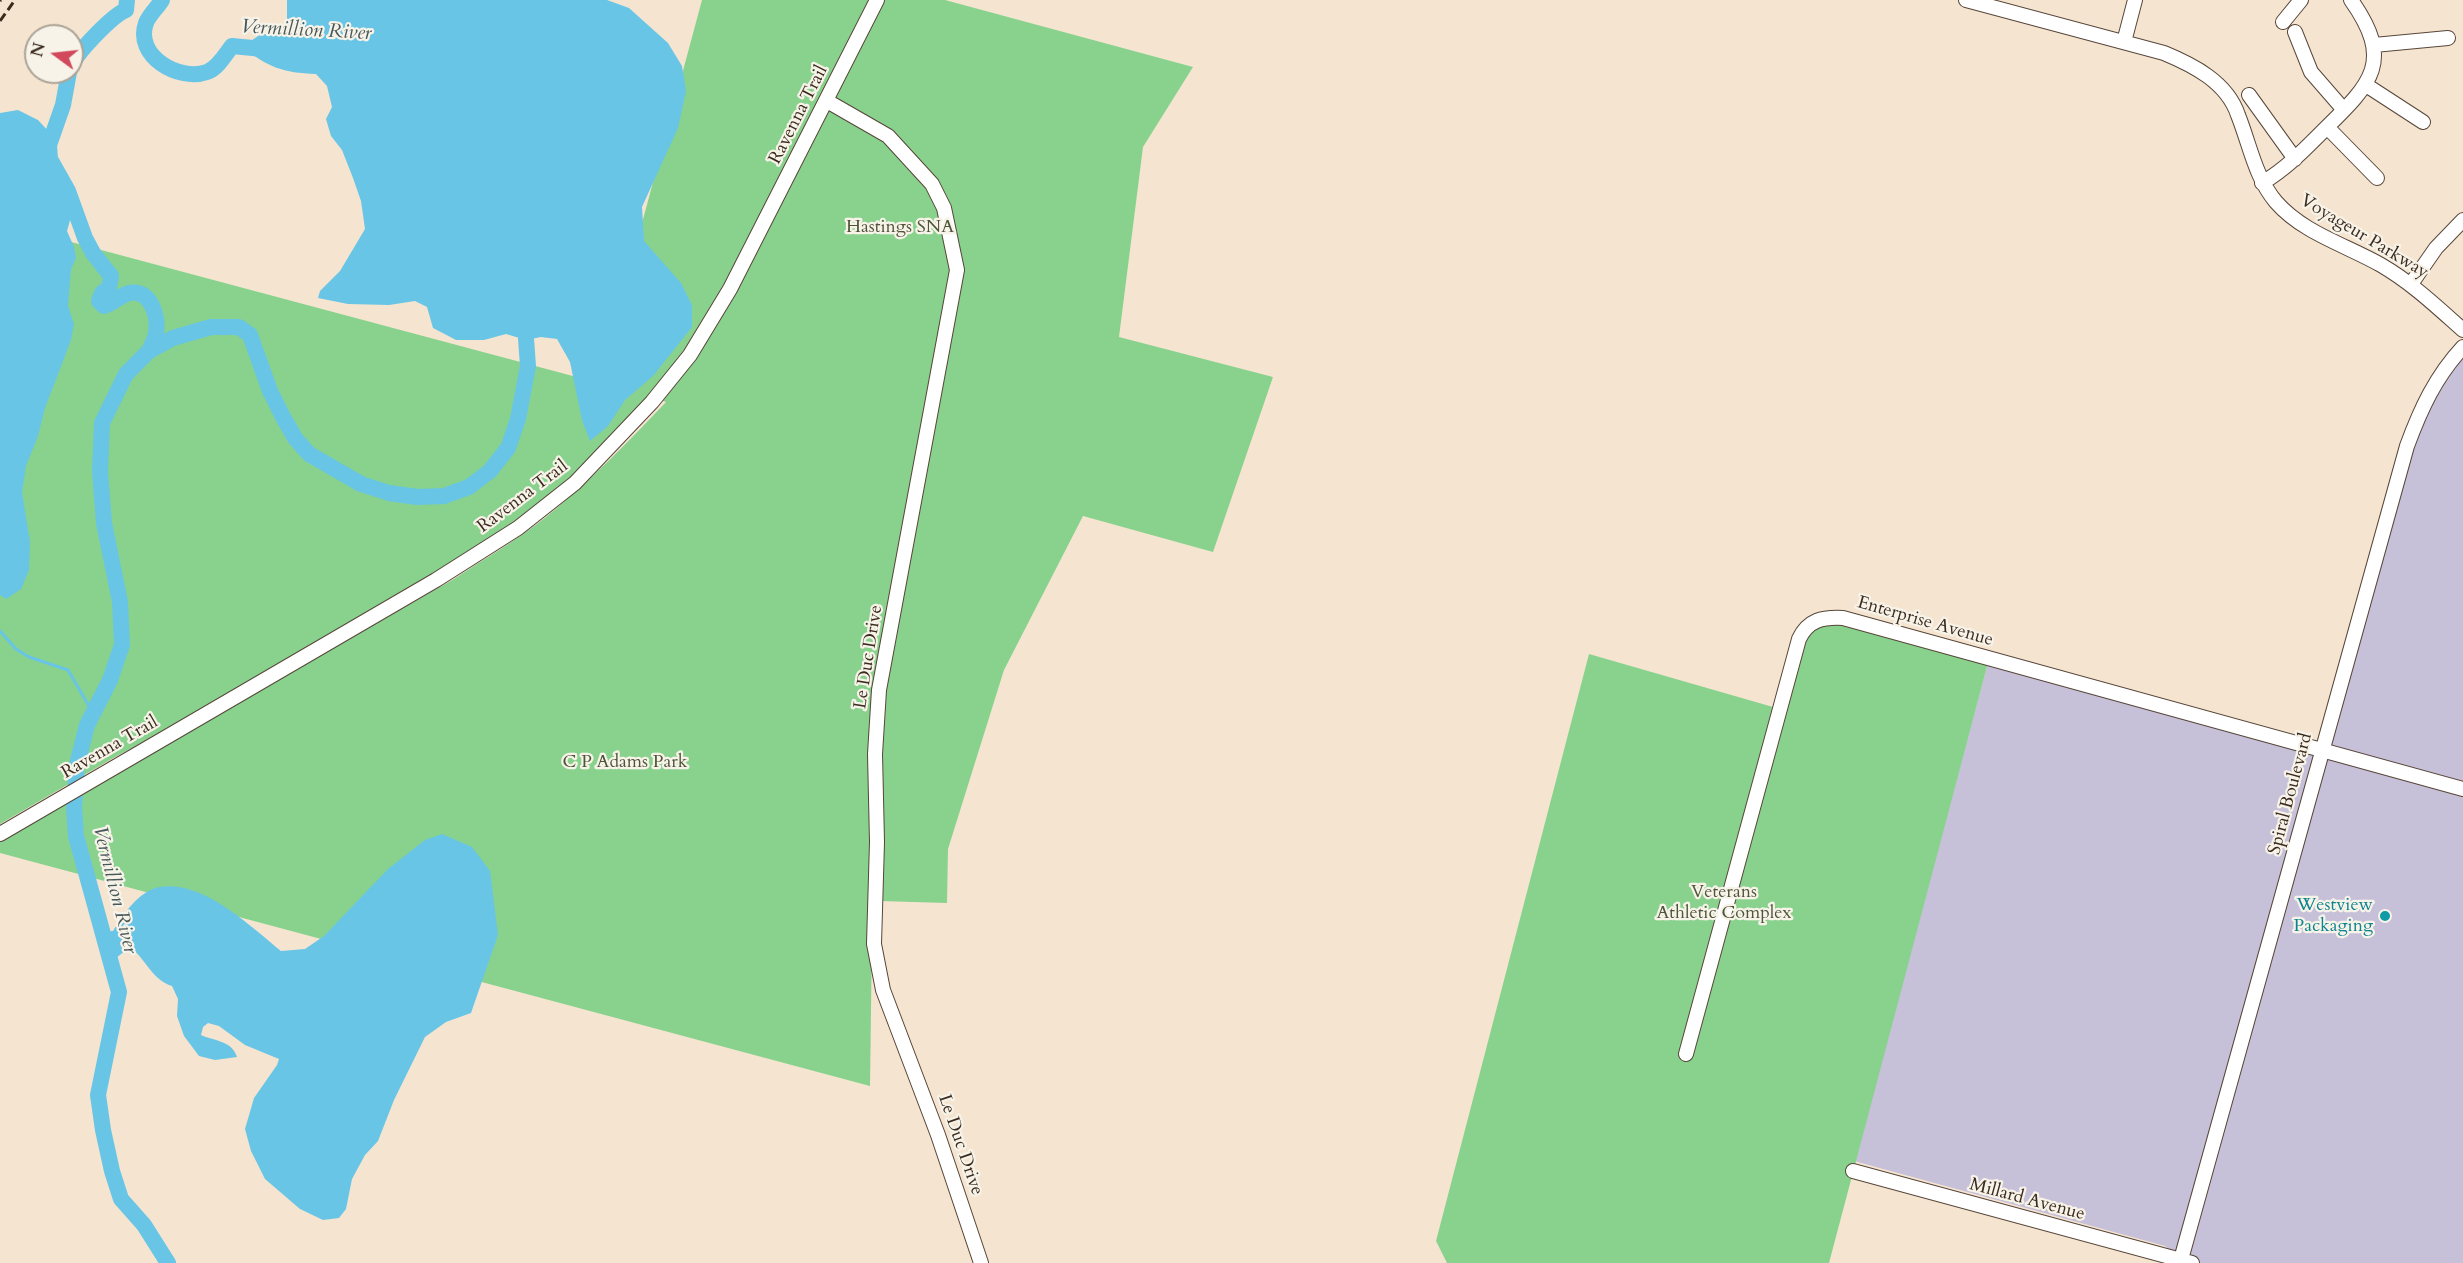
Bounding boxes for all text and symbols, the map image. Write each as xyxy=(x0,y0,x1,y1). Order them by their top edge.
water label: Vermillion River xyxy=(240,16,372,46)
north arrow xyxy=(24,24,84,84)
text: N xyxy=(26,40,51,59)
street label: Ravenna Trail xyxy=(765,62,833,168)
street label: Voyageur Parkway xyxy=(2296,190,2432,284)
park label: Hastings SNA xyxy=(846,217,954,239)
street label: Ravenna Trail xyxy=(473,456,573,538)
street label: Enterprise Avenue xyxy=(1855,592,1995,652)
street label: Le Duc Drive xyxy=(850,603,888,711)
street label: Ravenna Trail xyxy=(58,712,162,784)
street label: Spiral Boulevard xyxy=(2264,731,2318,857)
park label: C P Adams Park xyxy=(563,752,687,774)
water label: Vermillion River xyxy=(87,824,141,956)
park label: Veterans Athletic Complex xyxy=(1657,882,1791,924)
place label: Westview Packaging xyxy=(2293,895,2373,938)
marker: Westview Packaging xyxy=(2378,909,2392,923)
street label: Le Duc Drive xyxy=(933,1092,987,1198)
street label: Millard Avenue xyxy=(1967,1174,2087,1226)

